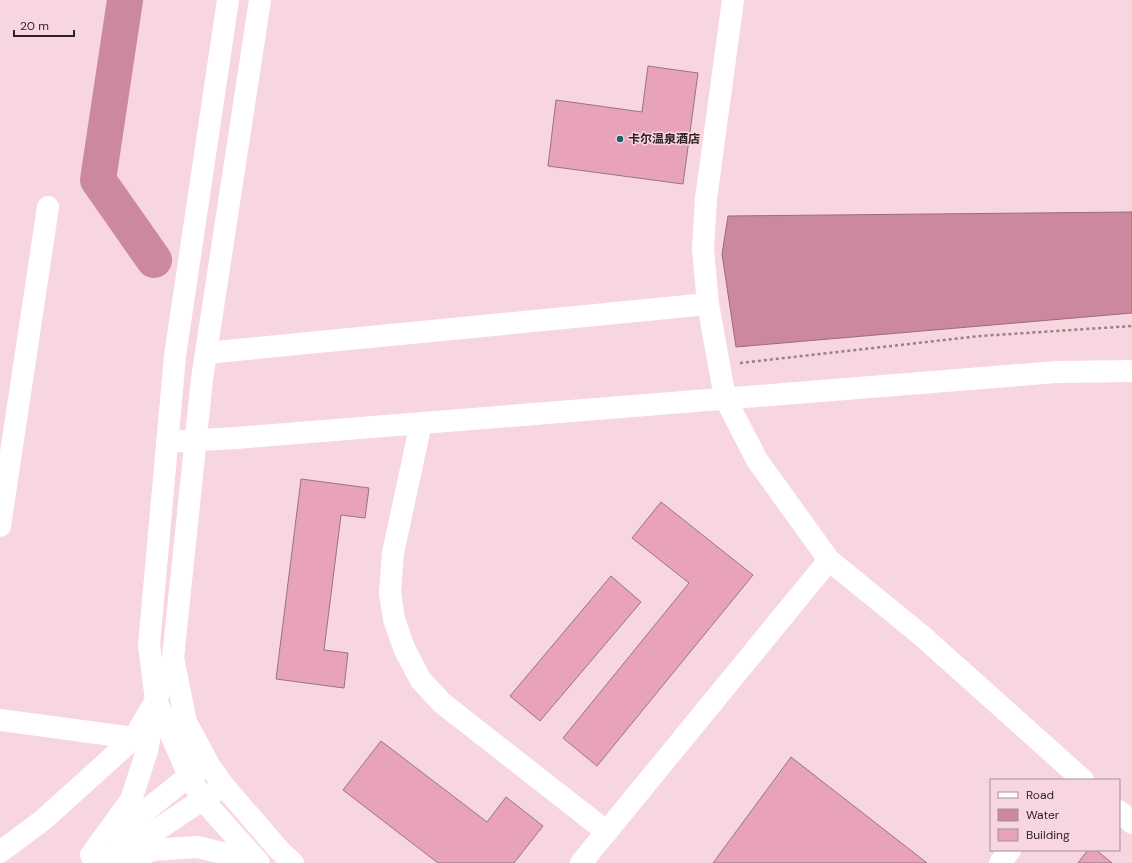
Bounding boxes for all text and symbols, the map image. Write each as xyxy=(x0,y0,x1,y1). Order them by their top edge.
scale bar xyxy=(14,12,74,38)
text: 20 m xyxy=(20,18,49,34)
place label: 卡尔温泉酒店 xyxy=(628,131,700,147)
marker: 卡尔温泉酒店 xyxy=(615,134,625,144)
legend xyxy=(990,779,1120,851)
text: Road xyxy=(1026,787,1054,803)
text: Water xyxy=(1026,807,1060,823)
text: Building xyxy=(1026,827,1070,843)

